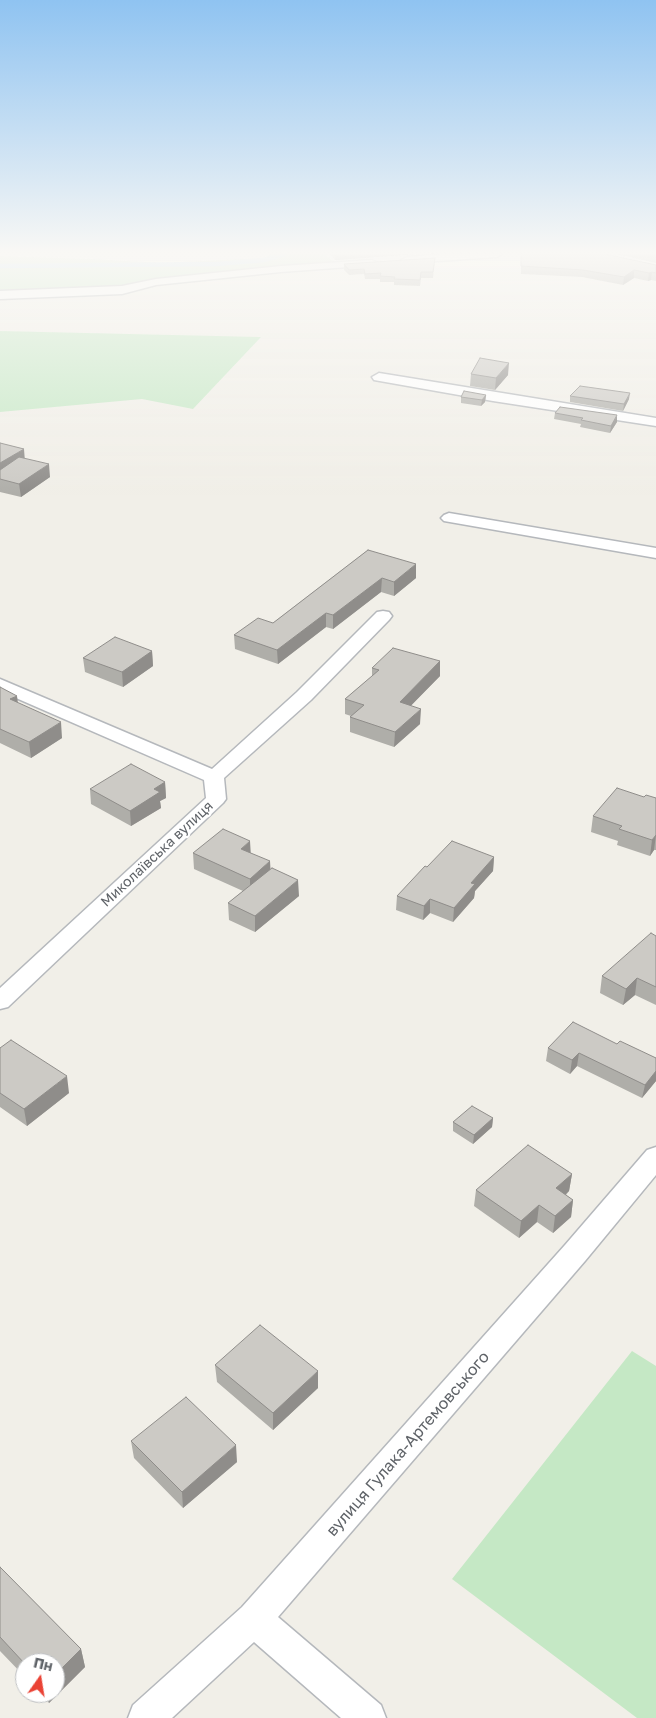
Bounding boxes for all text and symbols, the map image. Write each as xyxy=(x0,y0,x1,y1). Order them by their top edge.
street label: Миколаївська вулиця xyxy=(97,798,217,910)
street label: вулиця Гулака-Артемовського xyxy=(323,1348,493,1540)
north arrow xyxy=(15,1653,65,1703)
text: Пн xyxy=(32,1653,54,1674)

